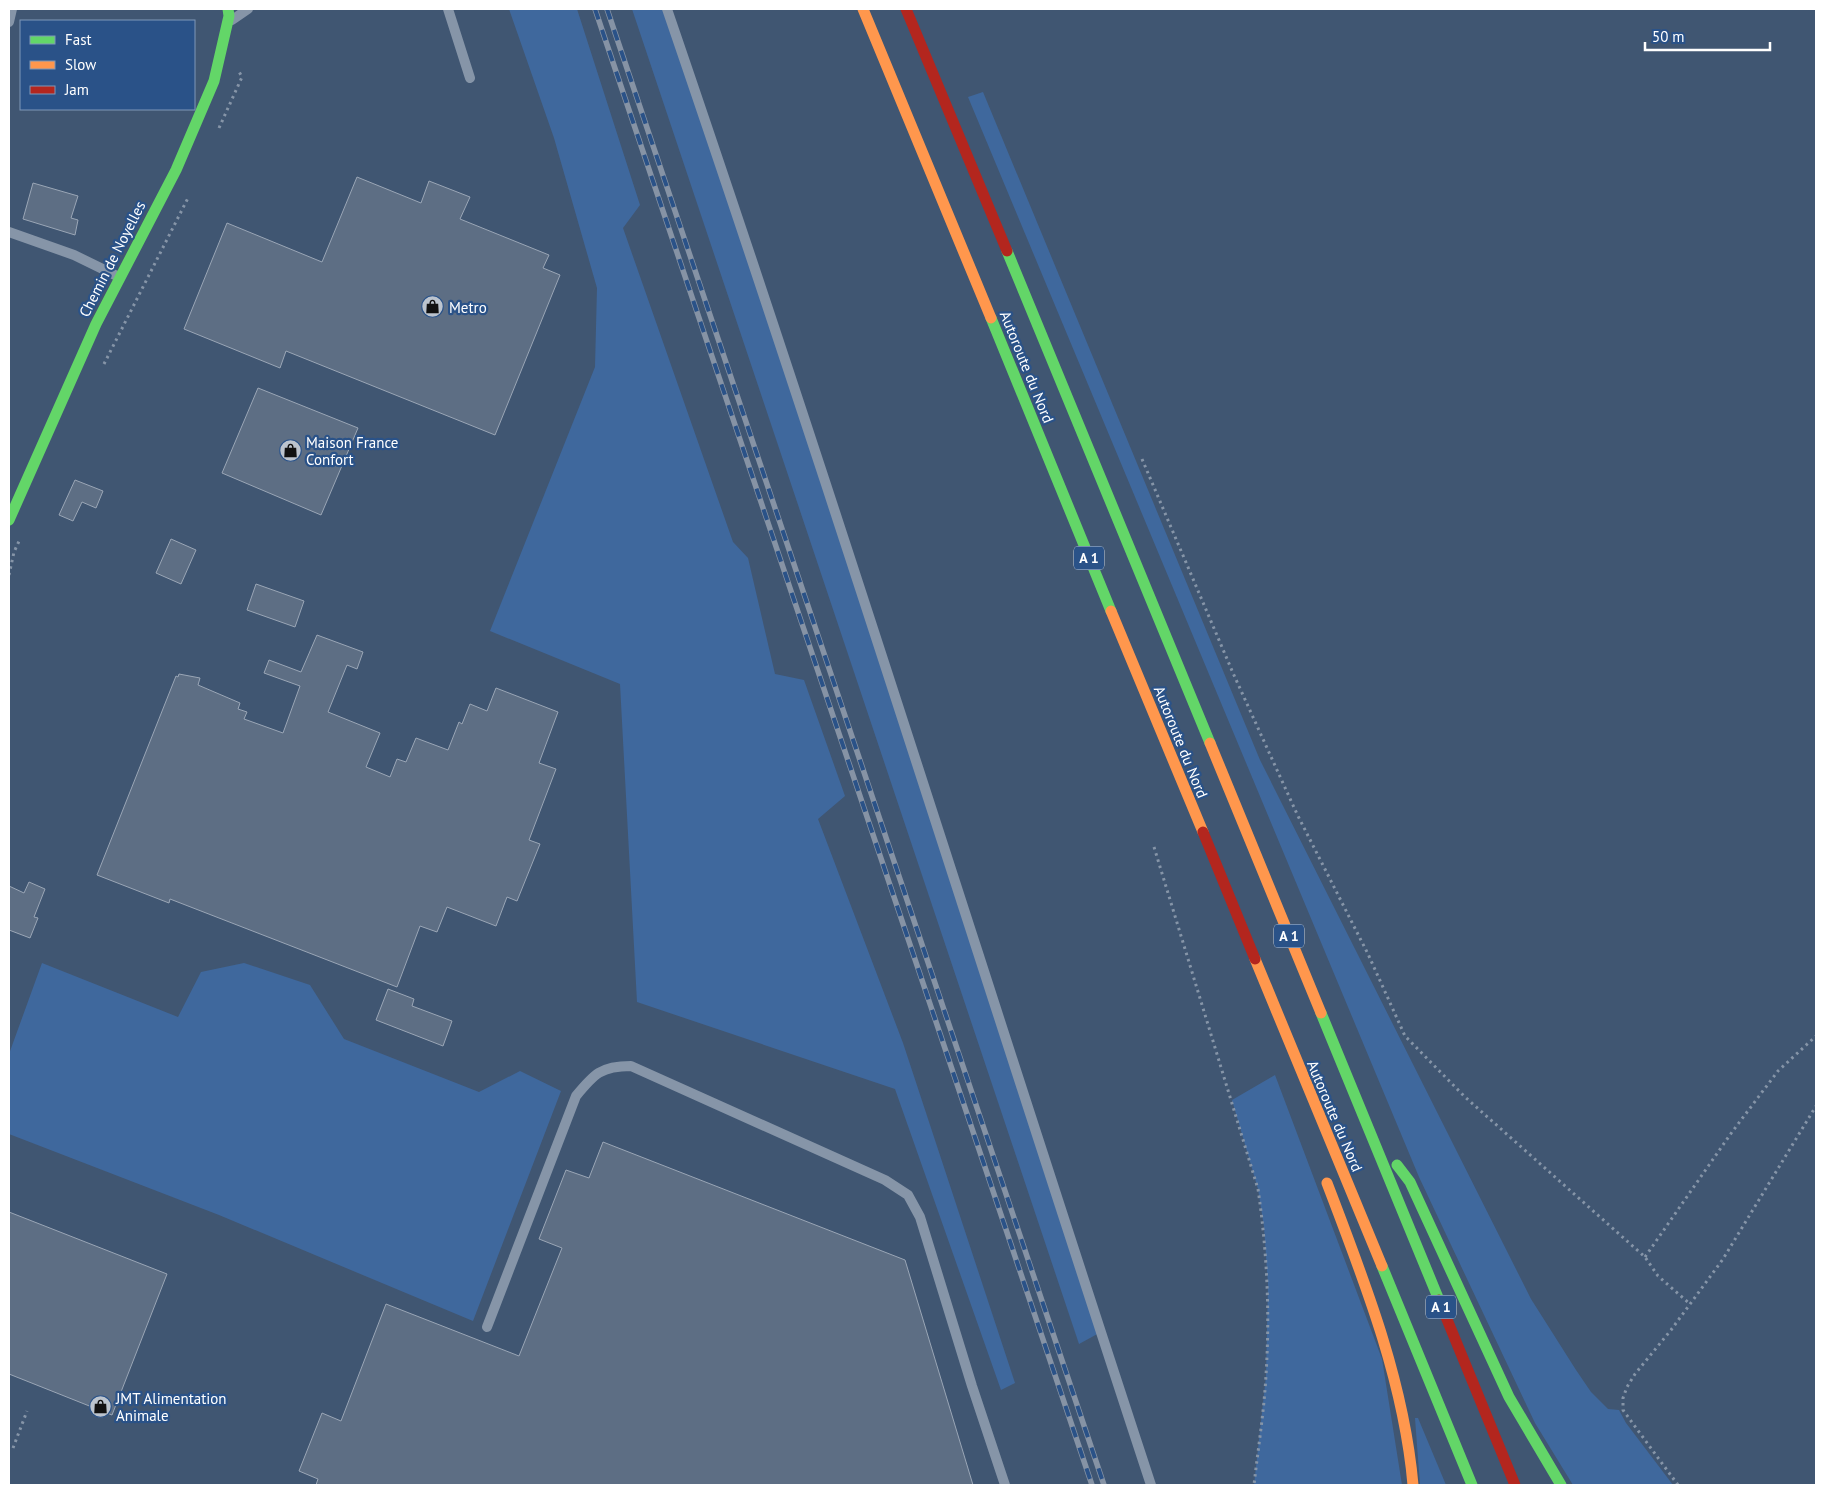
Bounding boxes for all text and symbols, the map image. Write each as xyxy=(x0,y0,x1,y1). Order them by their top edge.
legend xyxy=(20,20,195,110)
scale bar xyxy=(1645,20,1770,52)
text: 50 m xyxy=(1652,27,1685,46)
text: Fast xyxy=(65,30,92,49)
text: Slow xyxy=(65,55,96,74)
text: Jam xyxy=(64,80,89,99)
street label: Chemin de Noyelles xyxy=(75,198,149,320)
shop icon: Metro xyxy=(421,295,445,319)
place label: Metro xyxy=(449,298,487,317)
street label: Autoroute du Nord xyxy=(996,308,1058,426)
place label: Maison France Confort xyxy=(306,433,398,469)
shop icon: Maison France Confort xyxy=(278,439,302,463)
road number: A 1 xyxy=(1074,546,1104,570)
street label: Autoroute du Nord xyxy=(1150,683,1212,801)
road number: A 1 xyxy=(1274,924,1304,948)
street label: Autoroute du Nord xyxy=(1303,1057,1367,1175)
road number: A 1 xyxy=(1426,1295,1456,1318)
place label: JMT Alimentation Animale xyxy=(115,1389,227,1425)
shop icon: JMT Alimentation Animale xyxy=(88,1395,112,1419)

